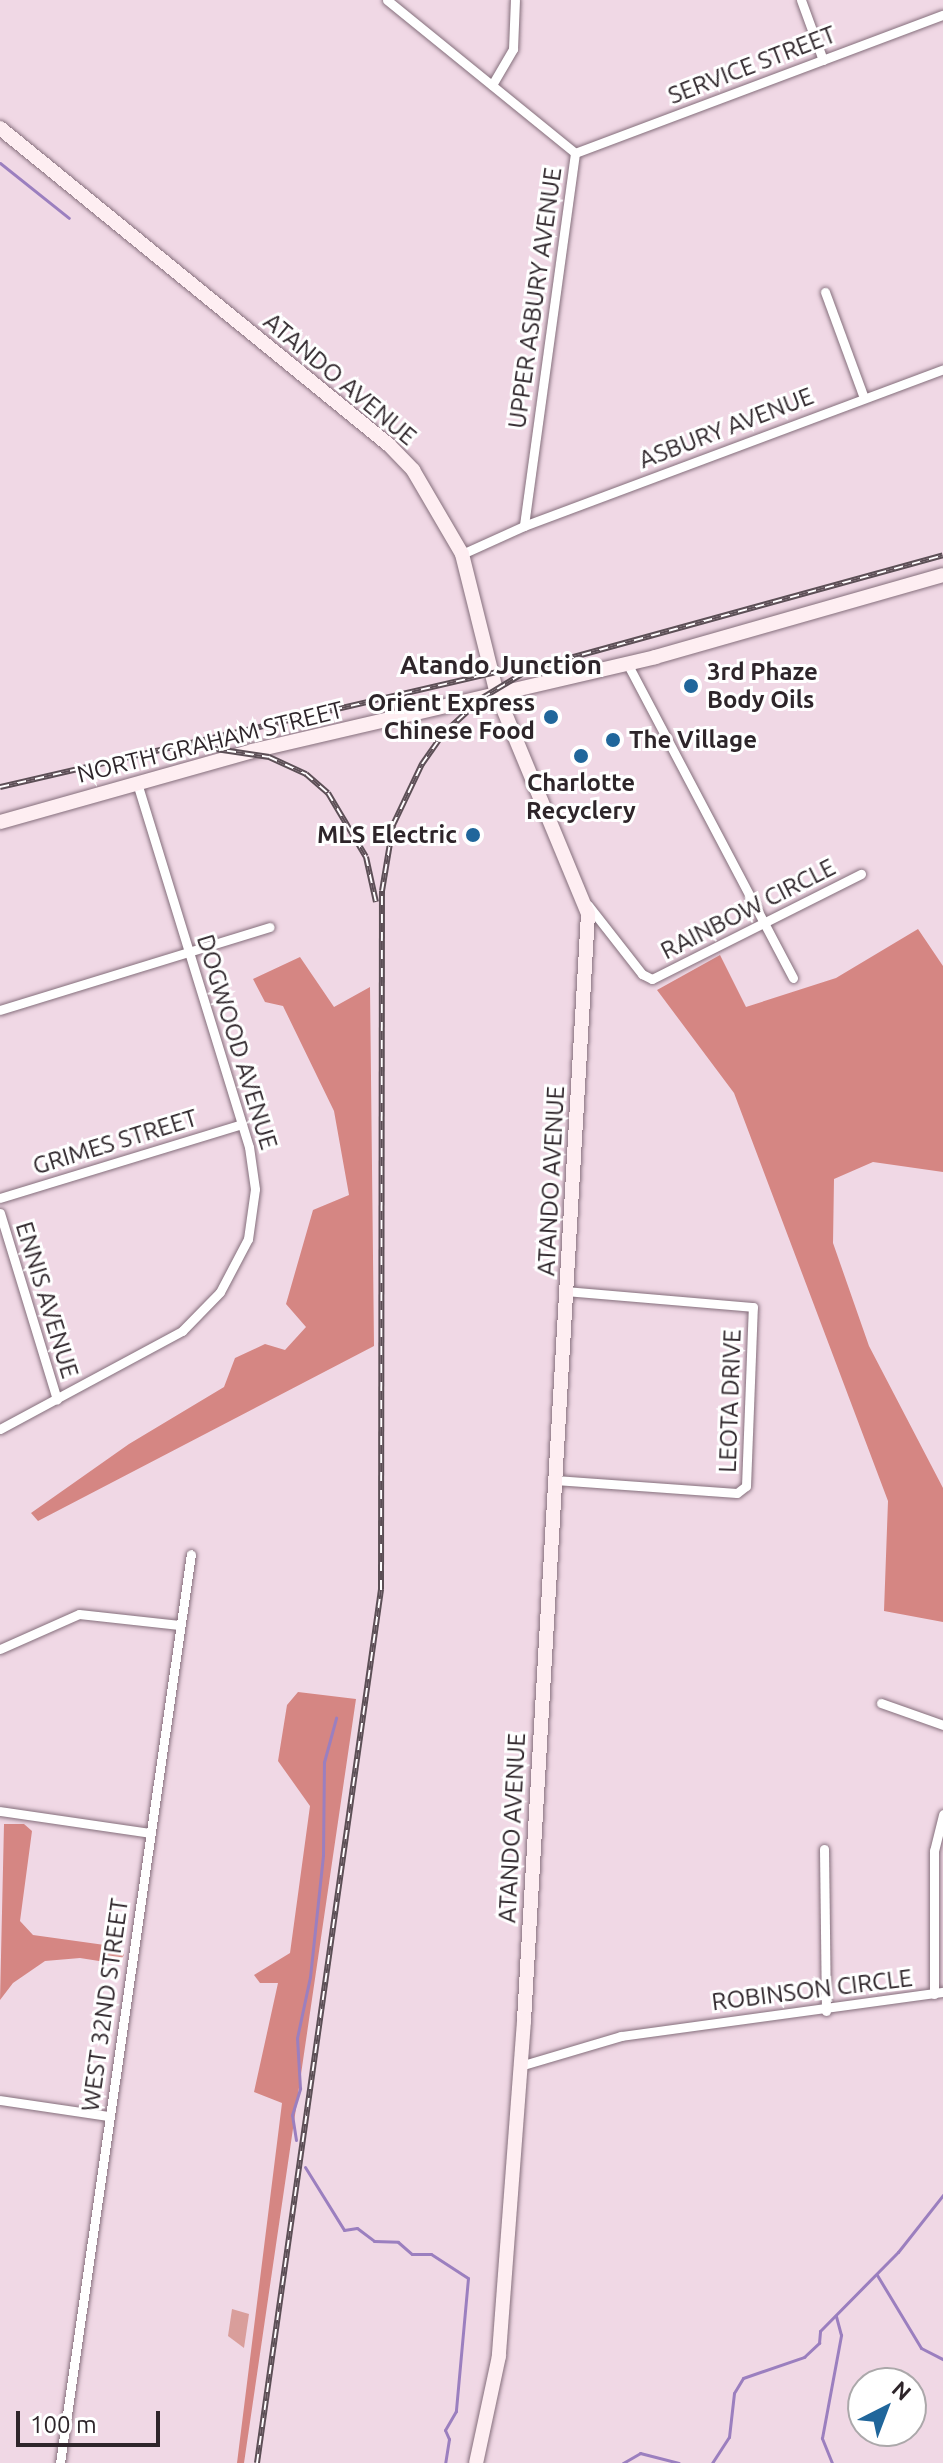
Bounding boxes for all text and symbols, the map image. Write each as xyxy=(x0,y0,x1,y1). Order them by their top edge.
street label: SERVICE STREET xyxy=(664,20,840,110)
street label: UPPER ASBURY AVENUE xyxy=(502,166,568,430)
street label: ATANDO AVENUE xyxy=(258,307,422,451)
street label: ASBURY AVENUE xyxy=(635,382,817,474)
district label: Atando Junction xyxy=(400,649,602,681)
place label: 3rd Phaze Body Oils xyxy=(707,658,818,714)
marker: 3rd Phaze Body Oils xyxy=(682,677,700,695)
place label: Orient Express Chinese Food xyxy=(367,689,535,745)
street label: NORTH GRAHAM STREET xyxy=(74,695,346,789)
marker: Orient Express Chinese Food xyxy=(542,708,560,726)
place label: The Village xyxy=(629,726,757,754)
marker: The Village xyxy=(604,731,622,749)
marker: Charlotte Recyclery xyxy=(572,747,590,765)
place label: Charlotte Recyclery xyxy=(526,769,636,825)
place label: MLS Electric xyxy=(317,821,457,849)
marker: MLS Electric xyxy=(464,826,482,844)
street label: RAINBOW CIRCLE xyxy=(656,853,840,965)
street label: DOGWOOD AVENUE xyxy=(191,931,283,1153)
street label: ATANDO AVENUE xyxy=(532,1085,570,1277)
street label: GRIMES STREET xyxy=(29,1103,201,1181)
street label: ENNIS AVENUE xyxy=(10,1218,84,1382)
street label: LEOTA DRIVE xyxy=(713,1329,747,1473)
street label: ATANDO AVENUE xyxy=(493,1732,531,1924)
street label: WEST 32ND STREET xyxy=(76,1897,134,2113)
street label: ROBINSON CIRCLE xyxy=(710,1963,914,2017)
north arrow xyxy=(847,2367,927,2447)
text: N xyxy=(888,2375,917,2405)
scale bar xyxy=(20,2395,164,2445)
text: 100 m xyxy=(30,2411,97,2438)

